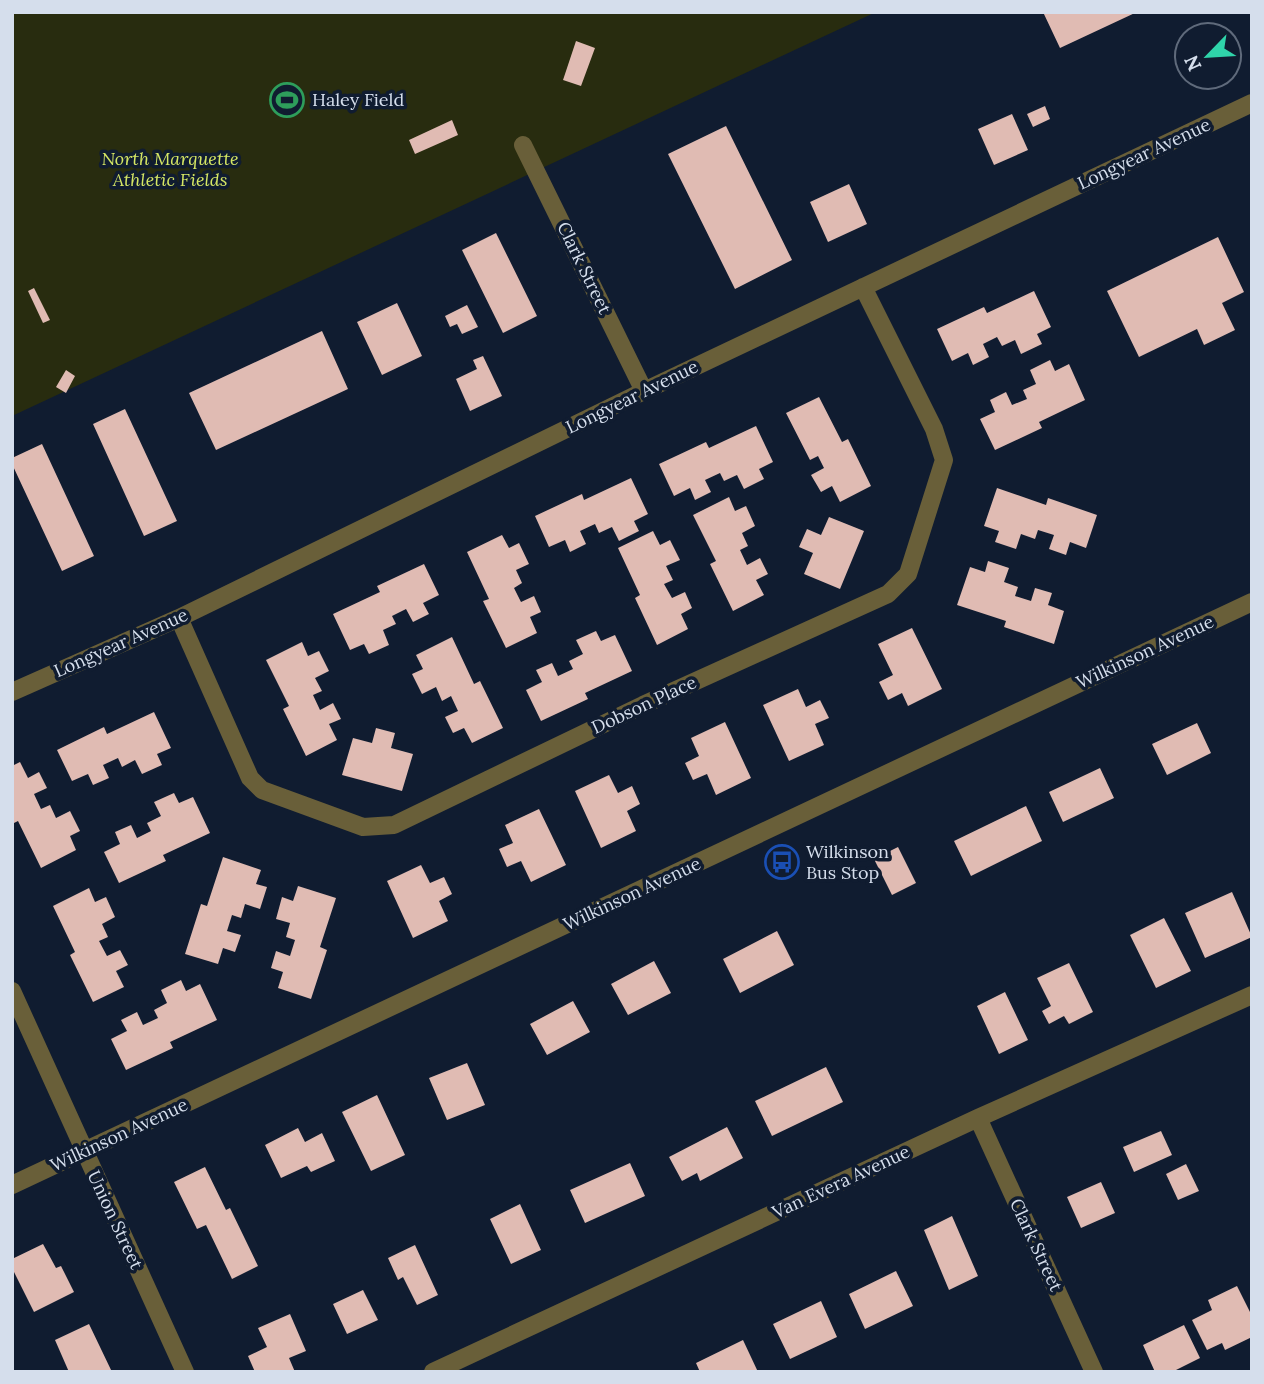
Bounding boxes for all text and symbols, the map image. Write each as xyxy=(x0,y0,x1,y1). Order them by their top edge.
north arrow xyxy=(1173,21,1243,91)
text: N xyxy=(1178,51,1207,75)
sports icon: Haley Field xyxy=(268,81,306,119)
place label: Haley Field xyxy=(312,88,404,111)
street label: Longyear Avenue xyxy=(1074,113,1214,194)
park label: North Marquette Athletic Fields xyxy=(101,147,239,191)
street label: Clark Street xyxy=(552,218,617,318)
street label: Longyear Avenue xyxy=(562,355,702,438)
street label: Longyear Avenue xyxy=(50,603,192,682)
street label: Wilkinson Avenue xyxy=(1072,610,1217,693)
street label: Dobson Place xyxy=(588,670,700,739)
place label: Wilkinson Bus Stop xyxy=(806,840,889,884)
bus stop icon: Wilkinson Bus Stop xyxy=(763,843,801,881)
street label: Wilkinson Avenue xyxy=(559,852,704,935)
street label: Wilkinson Avenue xyxy=(46,1093,191,1176)
street label: Van Evera Avenue xyxy=(768,1140,913,1224)
street label: Union Street xyxy=(82,1167,148,1273)
street label: Clark Street xyxy=(1005,1195,1068,1295)

